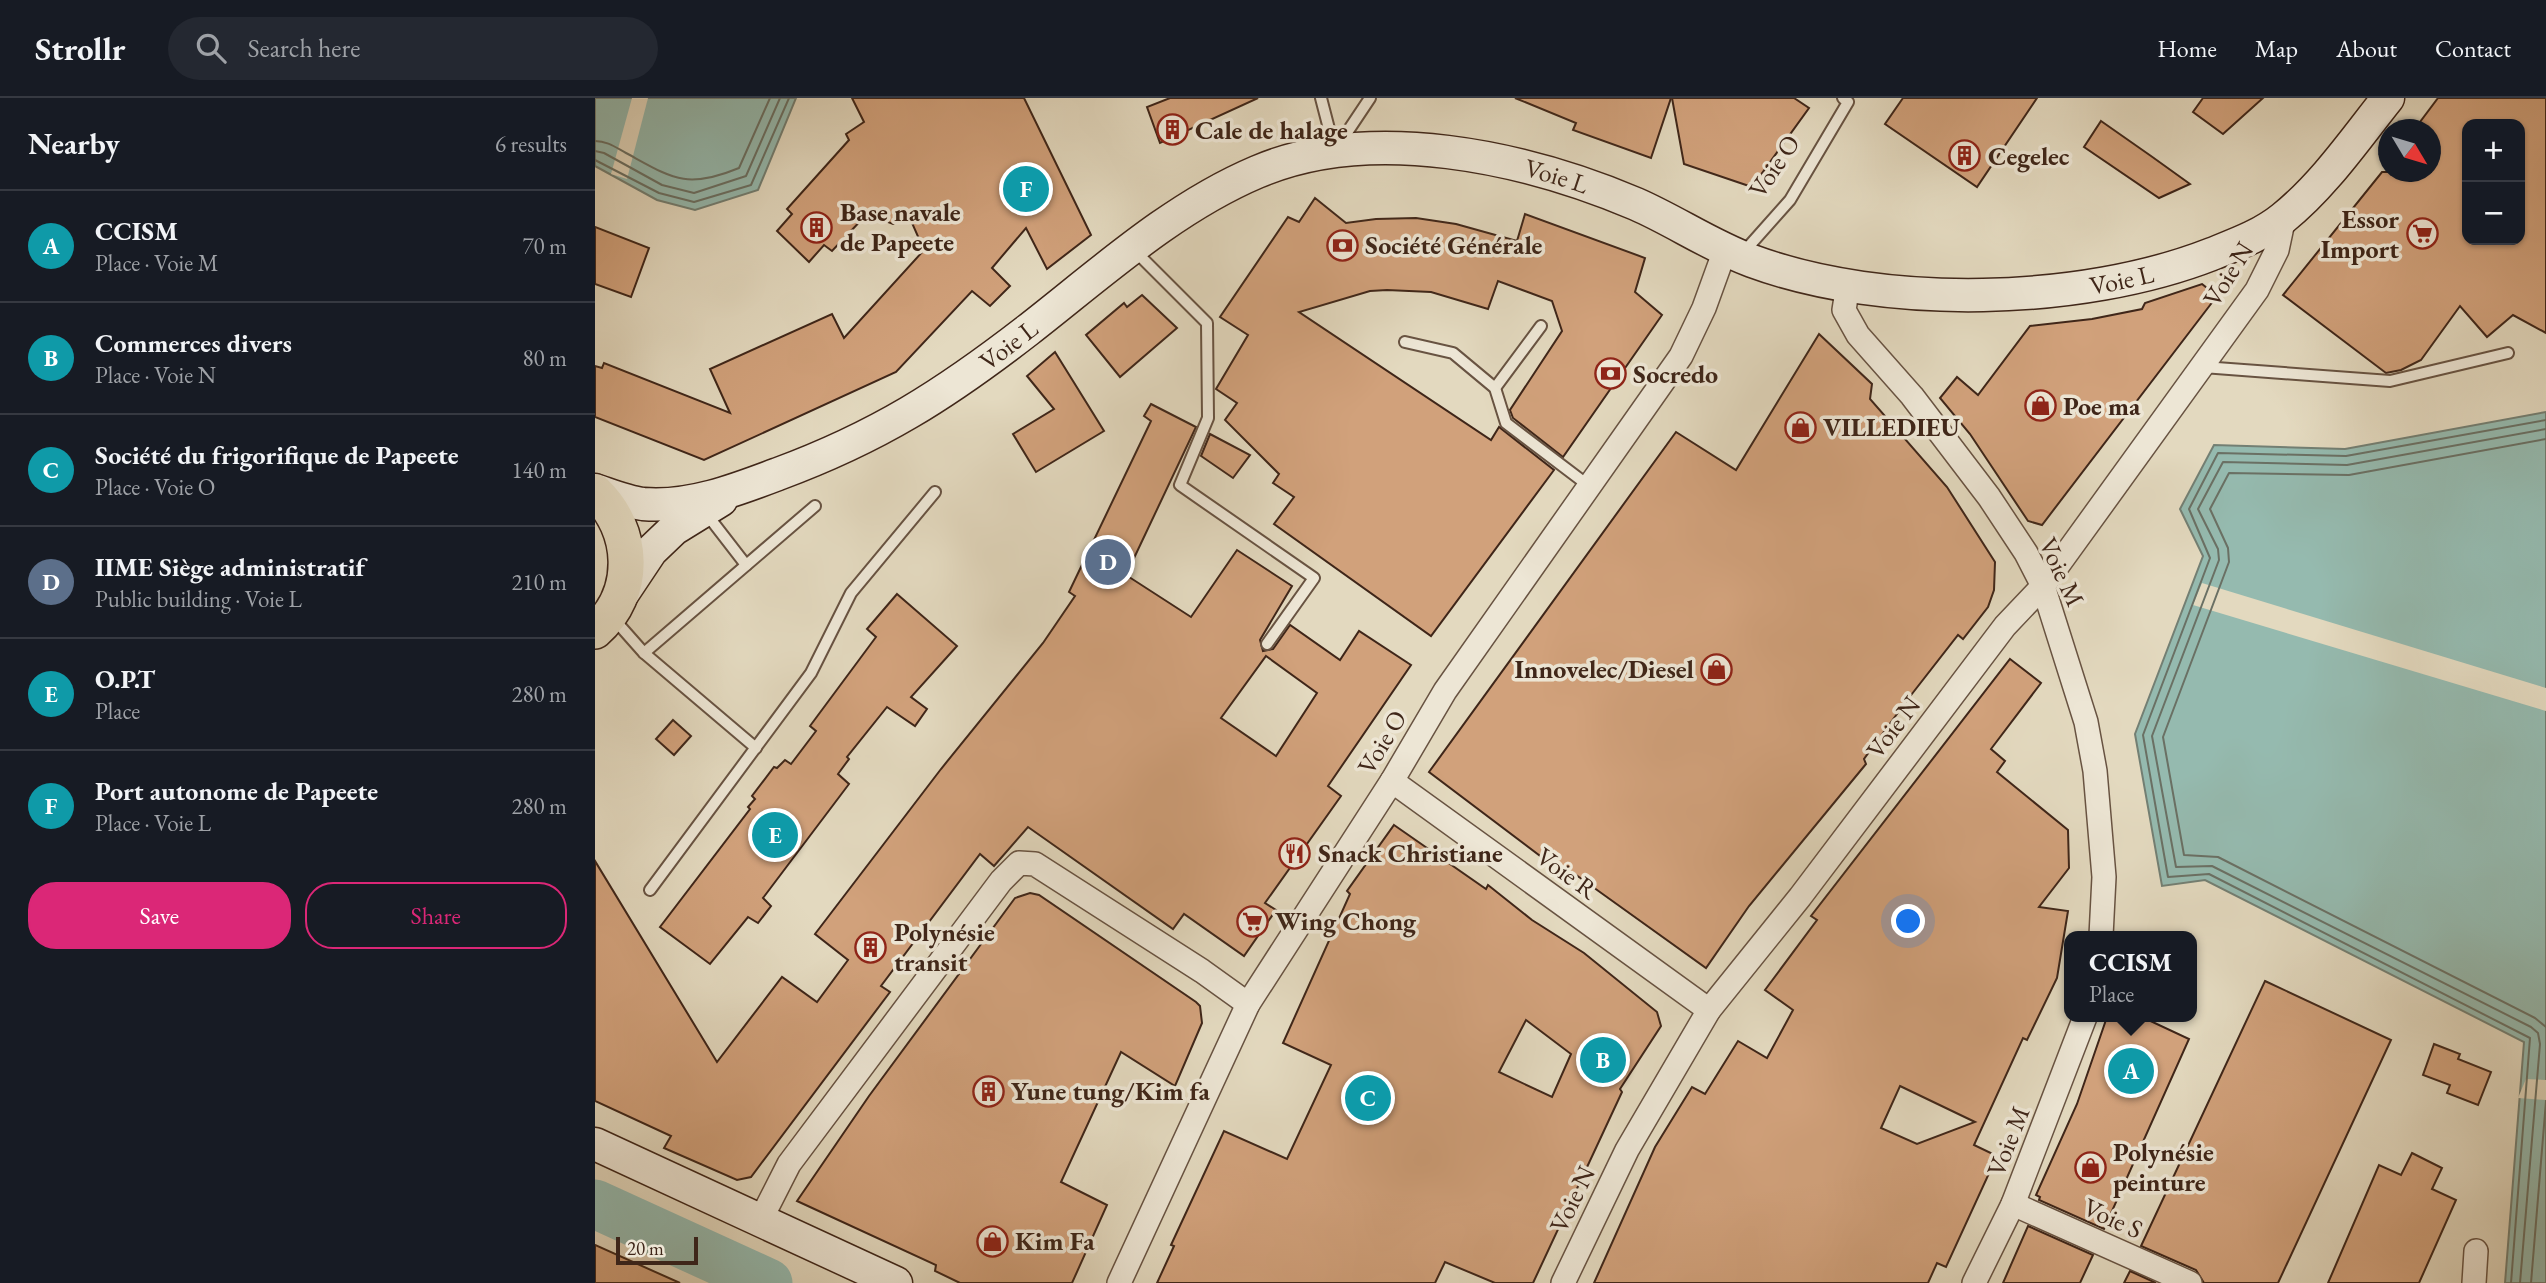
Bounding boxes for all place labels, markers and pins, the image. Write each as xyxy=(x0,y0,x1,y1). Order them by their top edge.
building icon: Cale de halage xyxy=(1155,113,1189,147)
place label: Cale de halage xyxy=(1195,113,1348,147)
building icon: Cegelec xyxy=(1948,139,1982,173)
place label: Cegelec xyxy=(1988,139,2070,173)
pin: F xyxy=(1003,163,1049,215)
place label: Base navale de Papeete xyxy=(840,195,961,259)
place label: Essor Import xyxy=(2321,202,2399,266)
building icon: Base navale de Papeete xyxy=(800,210,834,244)
supermarket icon: Essor Import xyxy=(2405,217,2439,251)
bank icon: Société Générale xyxy=(1325,228,1359,262)
place label: Société Générale xyxy=(1365,228,1542,262)
bank icon: Socredo xyxy=(1593,357,1627,391)
place label: Socredo xyxy=(1633,357,1718,391)
shop icon: Poe ma xyxy=(2023,389,2057,423)
place label: Poe ma xyxy=(2063,389,2141,423)
shop icon: VILLEDIEU xyxy=(1783,410,1817,444)
place label: VILLEDIEU xyxy=(1823,410,1961,444)
pin: D xyxy=(1085,536,1131,588)
place label: Innovelec/Diesel xyxy=(1514,652,1694,686)
shop icon: Innovelec/Diesel xyxy=(1700,652,1734,686)
pin: E xyxy=(752,809,798,861)
restaurant icon: Snack Christiane xyxy=(1278,836,1312,870)
place label: Snack Christiane xyxy=(1318,836,1503,870)
supermarket icon: Wing Chong xyxy=(1235,904,1269,938)
place label: Wing Chong xyxy=(1275,904,1417,938)
place label: Polynésie transit xyxy=(894,915,995,979)
building icon: Polynésie transit xyxy=(854,930,888,964)
pin: B xyxy=(1580,1034,1626,1086)
pin: A xyxy=(2108,1045,2154,1097)
pin: C xyxy=(1345,1072,1391,1124)
building icon: Yune tung/Kim fa xyxy=(971,1074,1005,1108)
place label: Yune tung/Kim fa xyxy=(1011,1074,1210,1108)
place label: Polynésie peinture xyxy=(2113,1135,2214,1199)
shop icon: Polynésie peinture xyxy=(2073,1150,2107,1184)
shop icon: Kim Fa xyxy=(975,1224,1009,1258)
place label: Kim Fa xyxy=(1015,1224,1095,1258)

